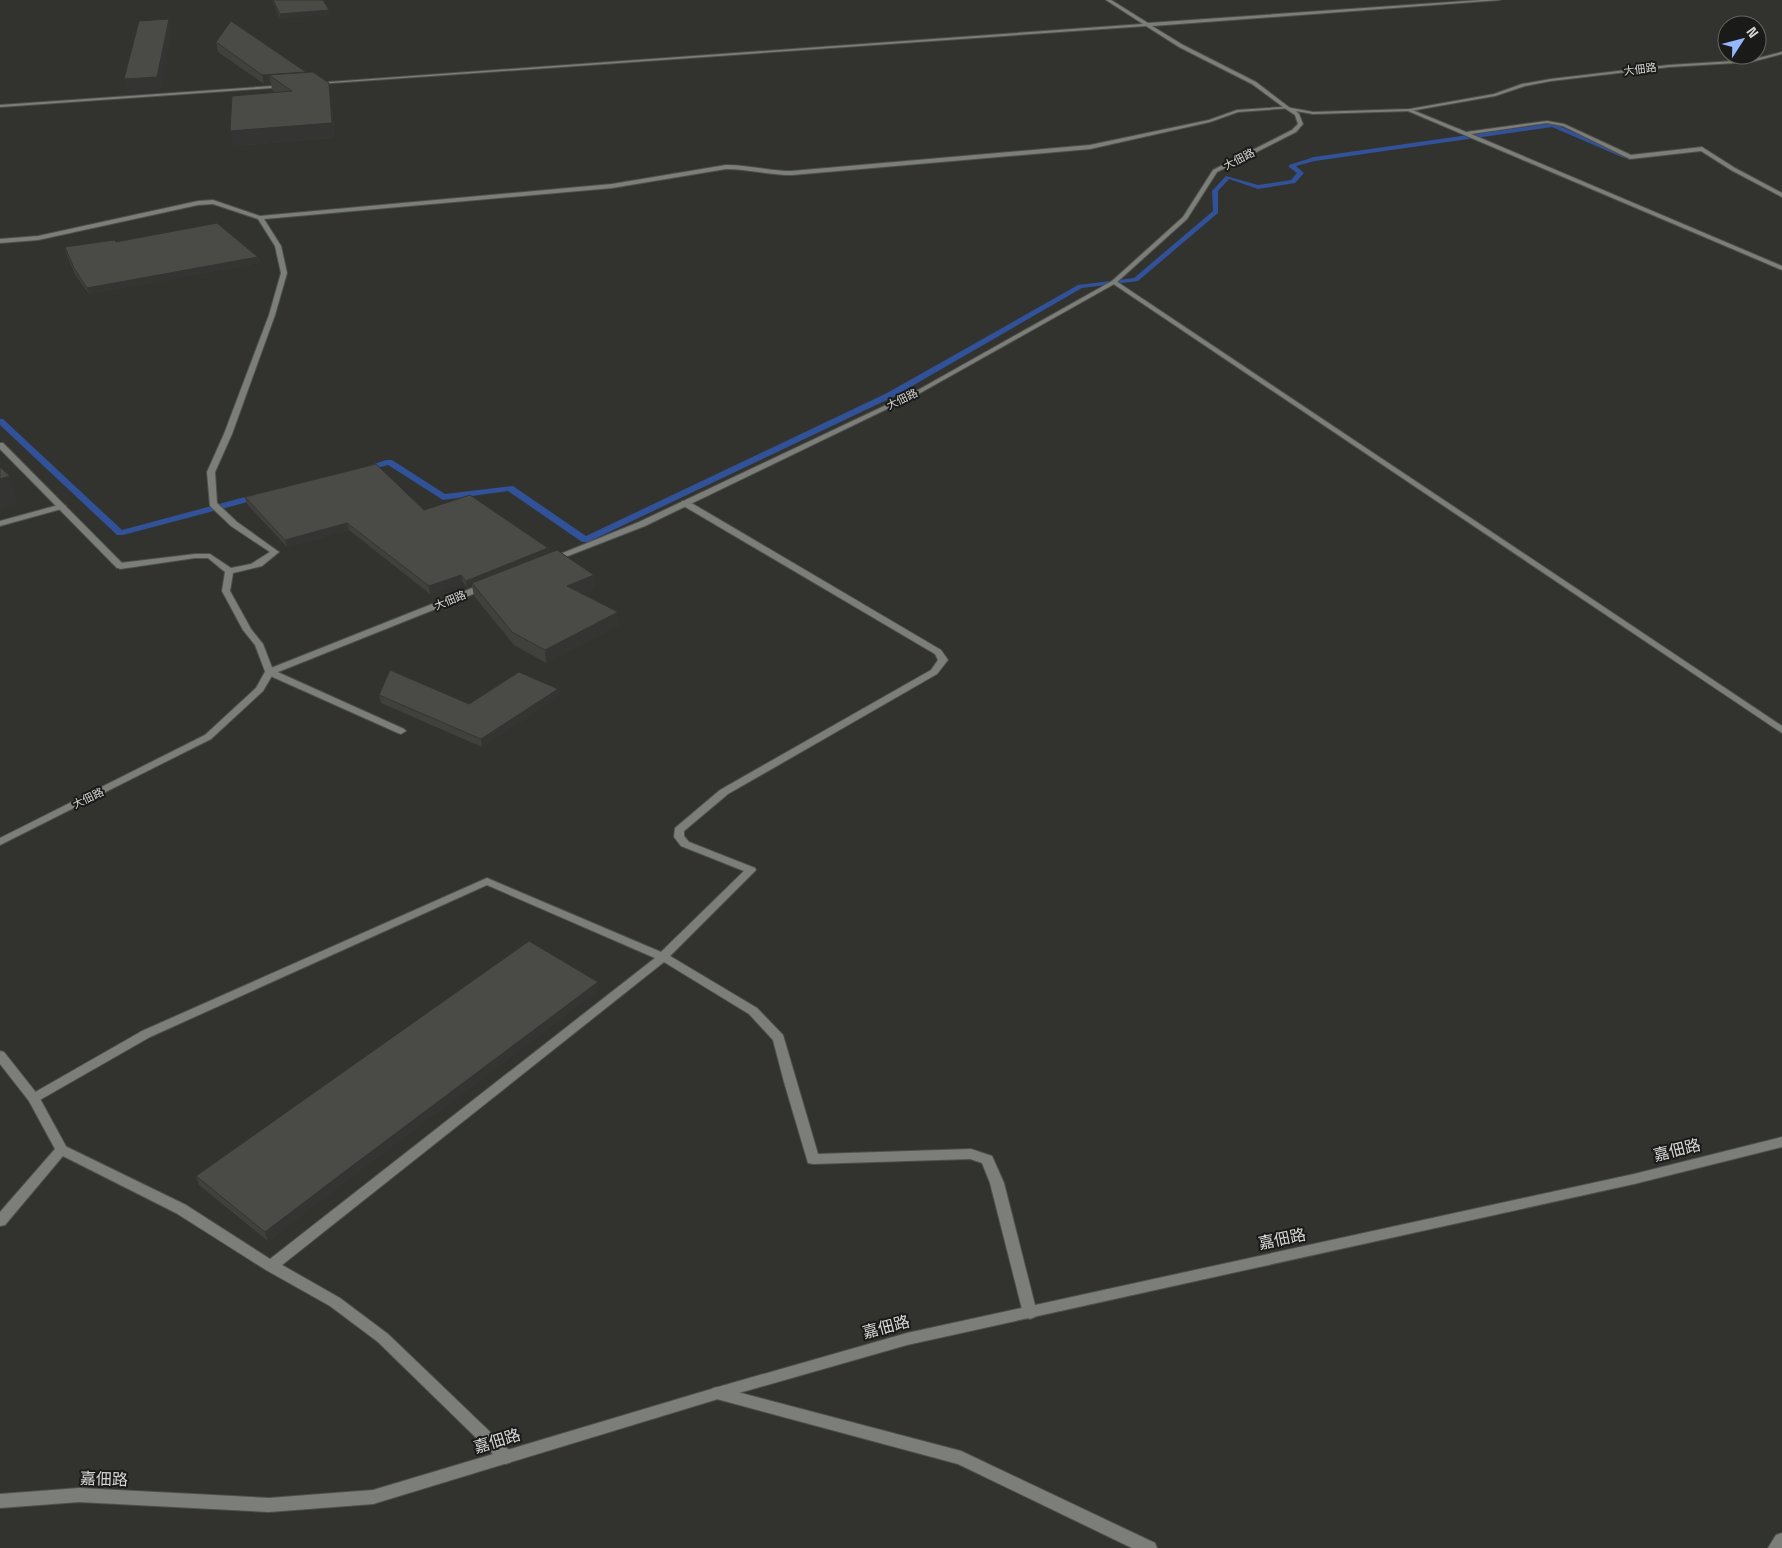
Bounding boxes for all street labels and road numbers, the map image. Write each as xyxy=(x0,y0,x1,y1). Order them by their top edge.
street label: 大佃路 xyxy=(1623,60,1657,78)
street label: 大佃路 xyxy=(1221,145,1257,173)
street label: 大佃路 xyxy=(884,385,920,413)
street label: 大佃路 xyxy=(432,587,468,613)
street label: 大佃路 xyxy=(70,784,106,812)
street label: 嘉佃路 xyxy=(1651,1134,1703,1166)
street label: 嘉佃路 xyxy=(1256,1224,1308,1254)
street label: 嘉佃路 xyxy=(860,1311,912,1343)
street label: 嘉佃路 xyxy=(471,1424,523,1458)
street label: 嘉佃路 xyxy=(80,1468,128,1490)

